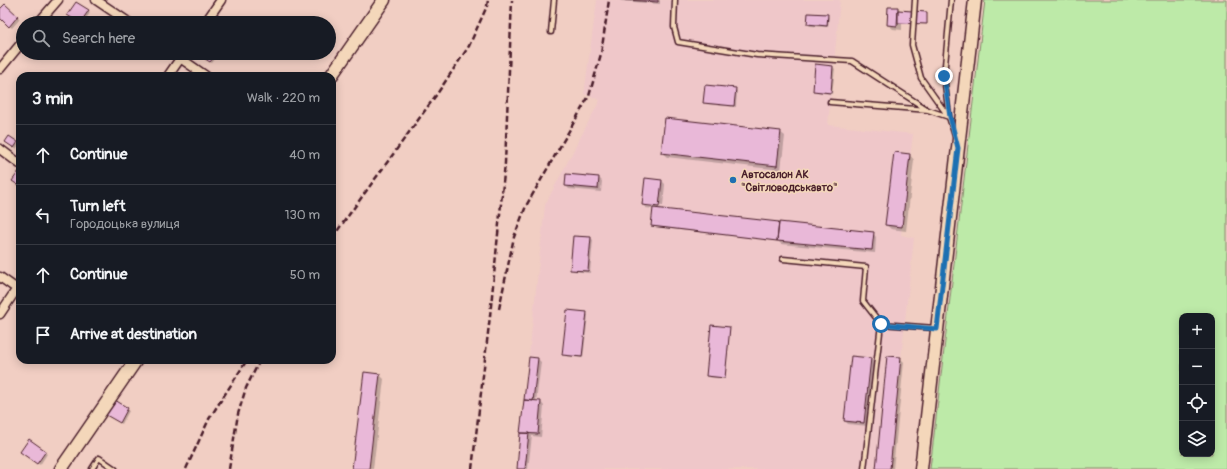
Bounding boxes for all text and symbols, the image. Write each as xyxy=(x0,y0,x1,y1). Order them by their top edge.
search box xyxy=(16,16,336,60)
icon: search xyxy=(30,27,52,49)
text: Search here xyxy=(62,29,135,48)
route end xyxy=(935,67,953,85)
text: 3 min xyxy=(32,88,73,109)
text: Walk · 220 m xyxy=(247,90,320,106)
icon: ahead xyxy=(32,144,54,166)
text: Continue xyxy=(70,145,128,164)
text: 40 m xyxy=(289,147,320,163)
place label: Автосалон АК "Світловодськавто" xyxy=(741,168,837,194)
marker: Автосалон АК "Світловодськавто" xyxy=(728,175,738,185)
text: Turn left xyxy=(70,197,126,216)
icon: left xyxy=(32,204,54,226)
text: 130 m xyxy=(284,207,320,223)
text: Городоцька вулиця xyxy=(70,216,180,232)
icon: ahead xyxy=(32,264,54,286)
text: Continue xyxy=(70,265,128,284)
text: 50 m xyxy=(290,267,320,283)
map controls xyxy=(1179,313,1215,457)
button: + xyxy=(1179,313,1215,349)
route start xyxy=(872,315,890,333)
icon: arrive xyxy=(32,324,54,346)
text: Arrive at destination xyxy=(70,325,197,344)
button: − xyxy=(1179,349,1215,385)
button: locate xyxy=(1179,385,1215,421)
button: layers xyxy=(1179,421,1215,457)

